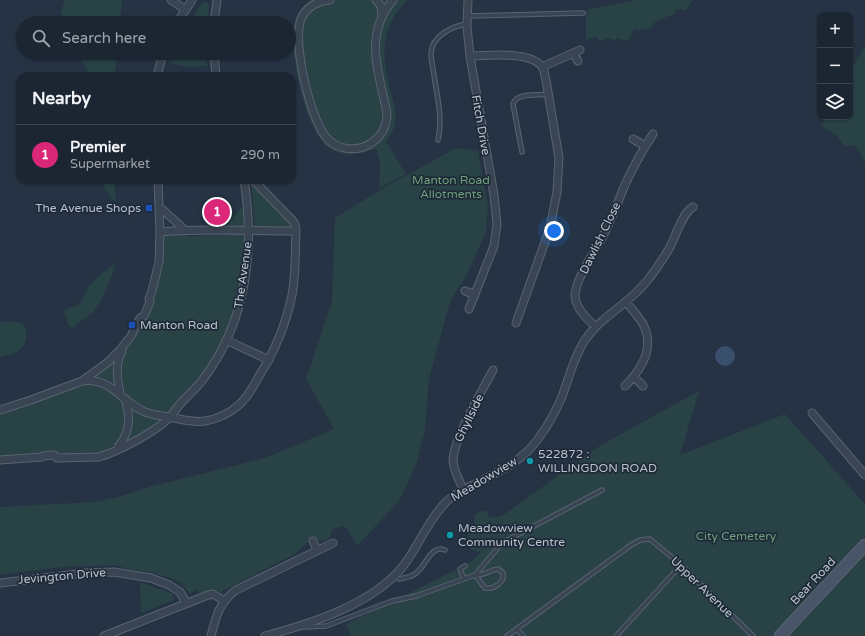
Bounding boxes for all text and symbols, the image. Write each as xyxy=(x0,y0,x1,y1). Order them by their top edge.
map controls xyxy=(817,12,853,120)
button: + xyxy=(817,12,853,48)
search box xyxy=(16,16,296,60)
icon: search xyxy=(30,27,52,49)
text: Search here xyxy=(62,29,146,47)
button: − xyxy=(817,48,853,84)
button: layers xyxy=(817,84,853,120)
text: Nearby xyxy=(32,88,91,109)
street label: Fitch Drive xyxy=(469,94,493,156)
text: Premier xyxy=(70,138,126,156)
text: 1 xyxy=(41,147,49,163)
text: 290 m xyxy=(240,147,280,163)
text: Supermarket xyxy=(70,156,150,172)
park label: Manton Road Allotments xyxy=(412,173,490,201)
pin: 1 xyxy=(204,197,230,227)
street label: Dawlish Close xyxy=(577,200,624,276)
place label: The Avenue Shops xyxy=(35,201,141,215)
marker: The Avenue Shops xyxy=(144,203,154,213)
your location xyxy=(544,221,564,241)
street label: The Avenue xyxy=(231,240,255,309)
place label: Manton Road xyxy=(140,318,218,332)
marker: Manton Road xyxy=(127,320,137,330)
street label: Ghyllside xyxy=(451,391,487,444)
place label: 522872 : WILLINGDON ROAD xyxy=(538,447,657,475)
street label: Meadowview xyxy=(448,453,520,504)
marker: 522872 : WILLINGDON ROAD xyxy=(525,456,535,466)
place label: Meadowview Community Centre xyxy=(458,521,565,549)
park label: City Cemetery xyxy=(696,529,777,543)
marker: Meadowview Community Centre xyxy=(445,530,455,540)
street label: Upper Avenue xyxy=(668,554,736,620)
street label: Bear Road xyxy=(788,554,838,608)
street label: Jevington Drive xyxy=(17,565,107,587)

